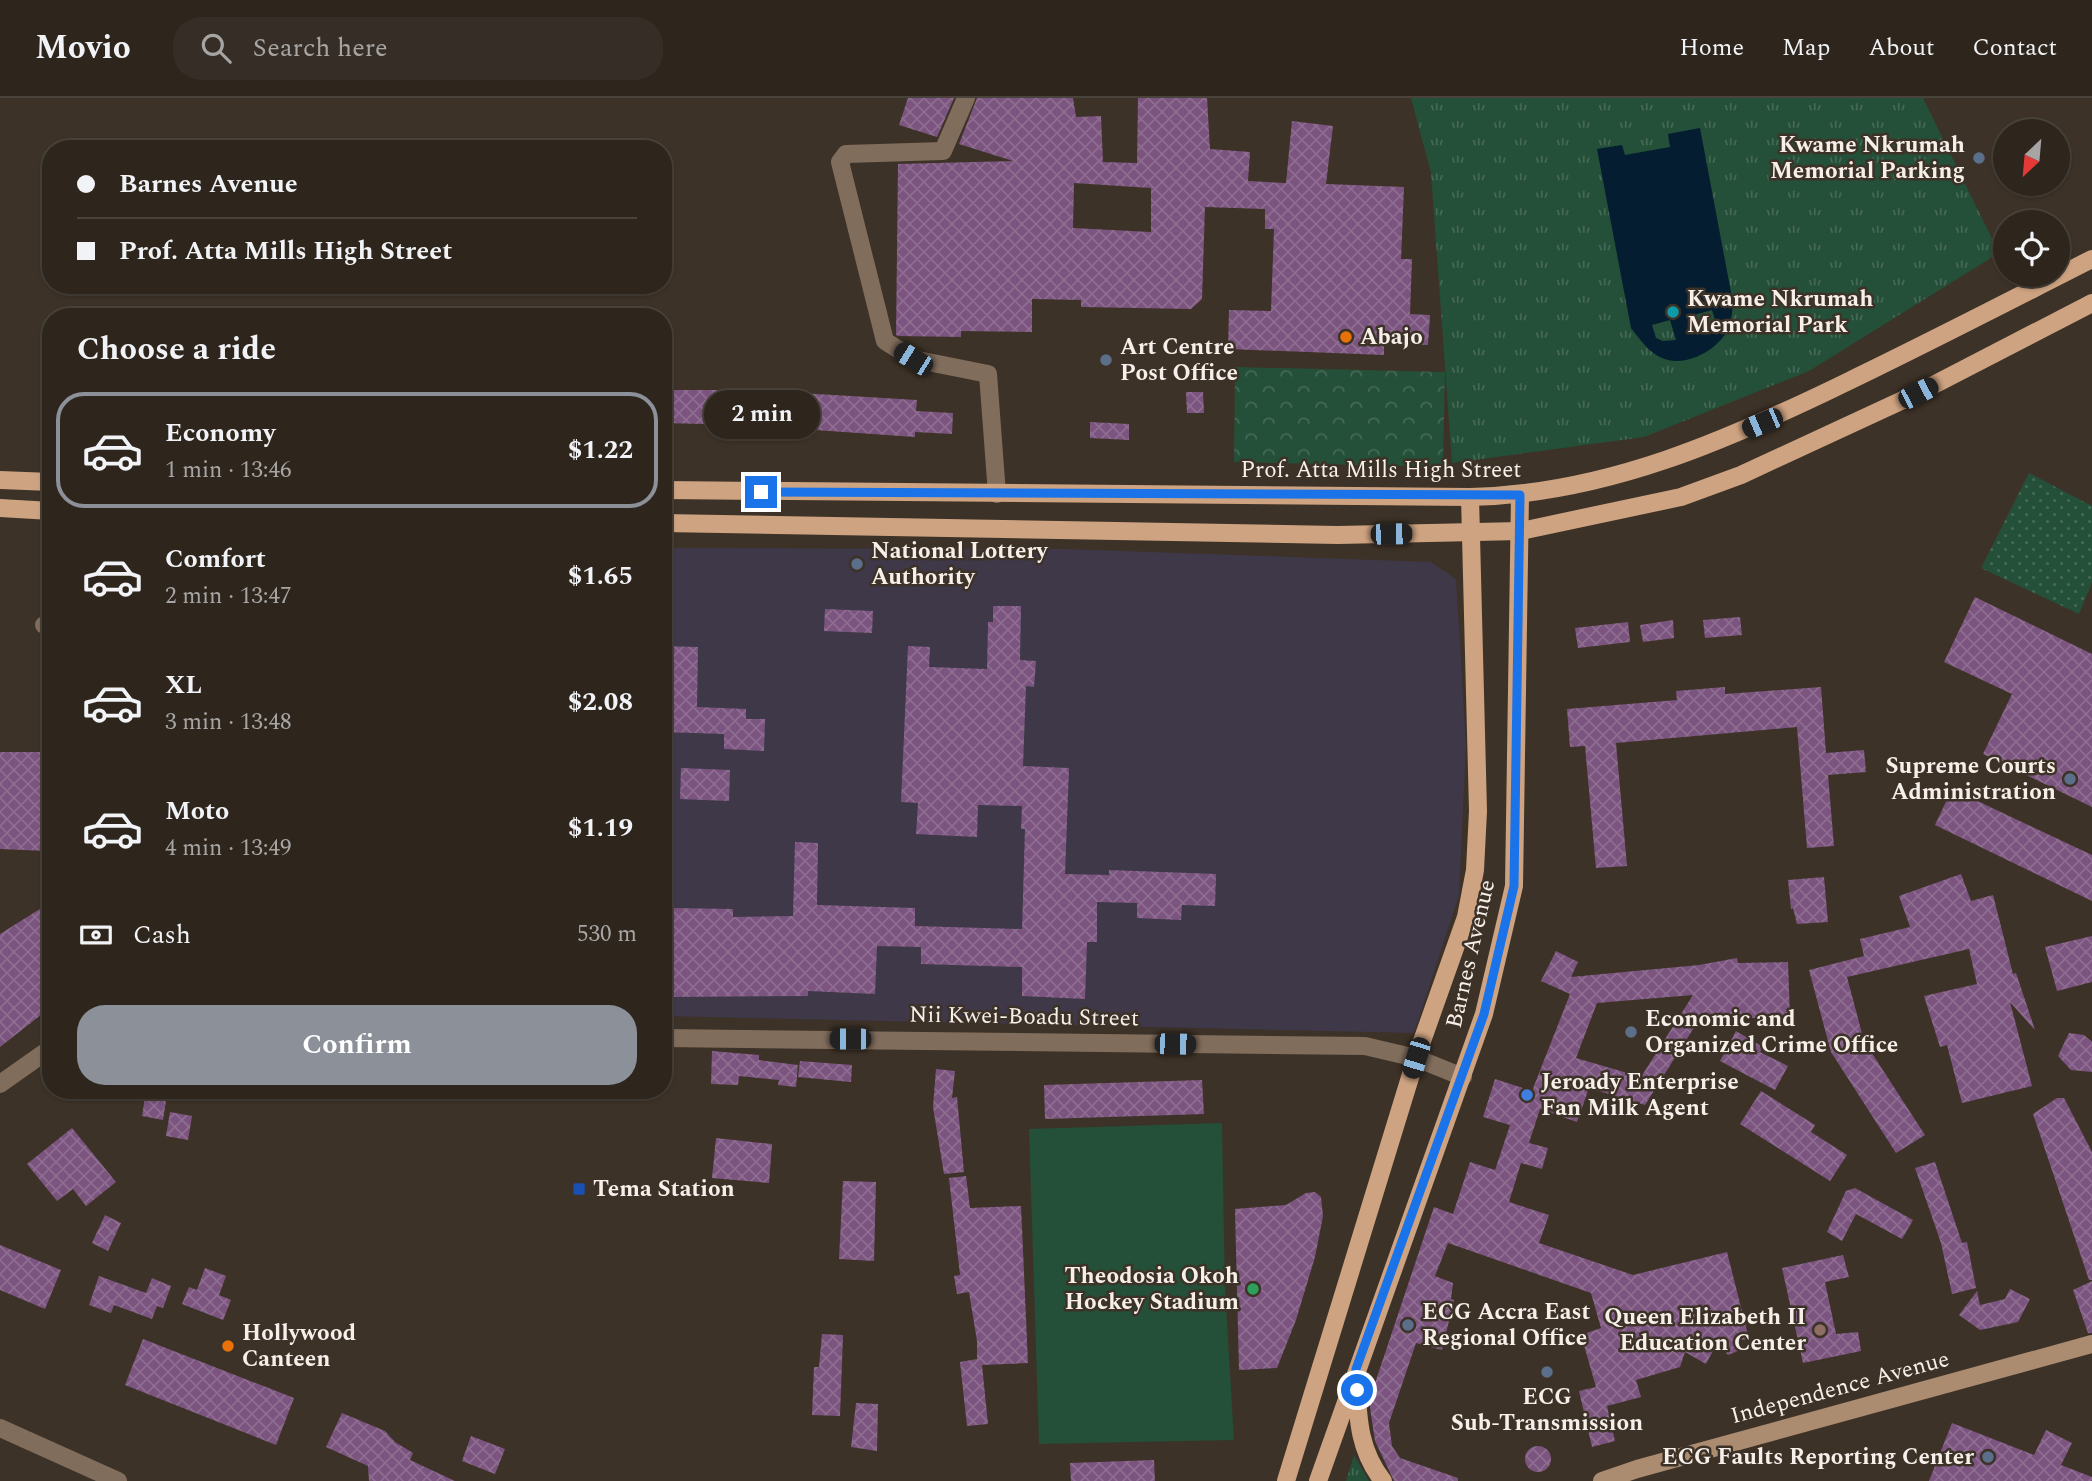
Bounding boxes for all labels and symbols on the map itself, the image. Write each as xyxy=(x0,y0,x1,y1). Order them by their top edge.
north arrow xyxy=(1993,119,2070,196)
place label: Kwame Nkrumah Memorial Parking xyxy=(1770,128,1965,189)
marker: Kwame Nkrumah Memorial Parking xyxy=(1971,150,1987,166)
place label: Kwame Nkrumah Memorial Park xyxy=(1687,282,1873,343)
marker: Kwame Nkrumah Memorial Park xyxy=(1665,304,1681,320)
place label: Abajo xyxy=(1360,320,1423,355)
marker: Abajo xyxy=(1338,329,1354,345)
place label: Art Centre Post Office xyxy=(1120,330,1238,391)
car xyxy=(890,339,937,379)
marker: Art Centre Post Office xyxy=(1098,352,1114,368)
car xyxy=(1895,374,1942,412)
callout: 2 min xyxy=(703,390,819,440)
car xyxy=(1739,405,1786,441)
street label: Prof. Atta Mills High Street xyxy=(1241,453,1521,488)
route end xyxy=(745,476,777,508)
car xyxy=(1370,523,1413,545)
place label: National Lottery Authority xyxy=(871,534,1048,595)
marker: National Lottery Authority xyxy=(849,556,865,572)
place label: Supreme Courts Administration xyxy=(1885,749,2056,810)
marker: Supreme Courts Administration xyxy=(2062,771,2078,787)
street label: Barnes Avenue xyxy=(1437,876,1505,1032)
street label: Nii Kwei-Boadu Street xyxy=(909,997,1139,1037)
place label: Economic and Organized Crime Office xyxy=(1645,1002,1898,1063)
marker: Economic and Organized Crime Office xyxy=(1623,1024,1639,1040)
car xyxy=(830,1029,872,1050)
car xyxy=(1154,1033,1197,1055)
car xyxy=(1400,1035,1433,1081)
place label: Jeroady Enterprise Fan Milk Agent xyxy=(1541,1065,1739,1126)
marker: Jeroady Enterprise Fan Milk Agent xyxy=(1519,1087,1535,1103)
place label: Tema Station xyxy=(593,1172,735,1207)
marker: Tema Station xyxy=(571,1181,587,1197)
place label: Theodosia Okoh Hockey Stadium xyxy=(1064,1259,1239,1320)
marker: Theodosia Okoh Hockey Stadium xyxy=(1245,1281,1261,1297)
place label: ECG Accra East Regional Office xyxy=(1422,1295,1591,1356)
place label: Queen Elizabeth II Education Center xyxy=(1604,1300,1806,1361)
place label: Hollywood Canteen xyxy=(242,1316,356,1377)
marker: ECG Accra East Regional Office xyxy=(1400,1317,1416,1333)
marker: Queen Elizabeth II Education Center xyxy=(1812,1322,1828,1338)
marker: Hollywood Canteen xyxy=(220,1338,236,1354)
street label: Independence Avenue xyxy=(1727,1342,1953,1434)
marker: ECG Sub-Transmission xyxy=(1539,1364,1555,1380)
route start xyxy=(1341,1374,1373,1406)
place label: ECG Sub-Transmission xyxy=(1451,1380,1643,1441)
place label: ECG Faults Reporting Center xyxy=(1662,1440,1974,1475)
marker: ECG Faults Reporting Center xyxy=(1980,1449,1996,1465)

